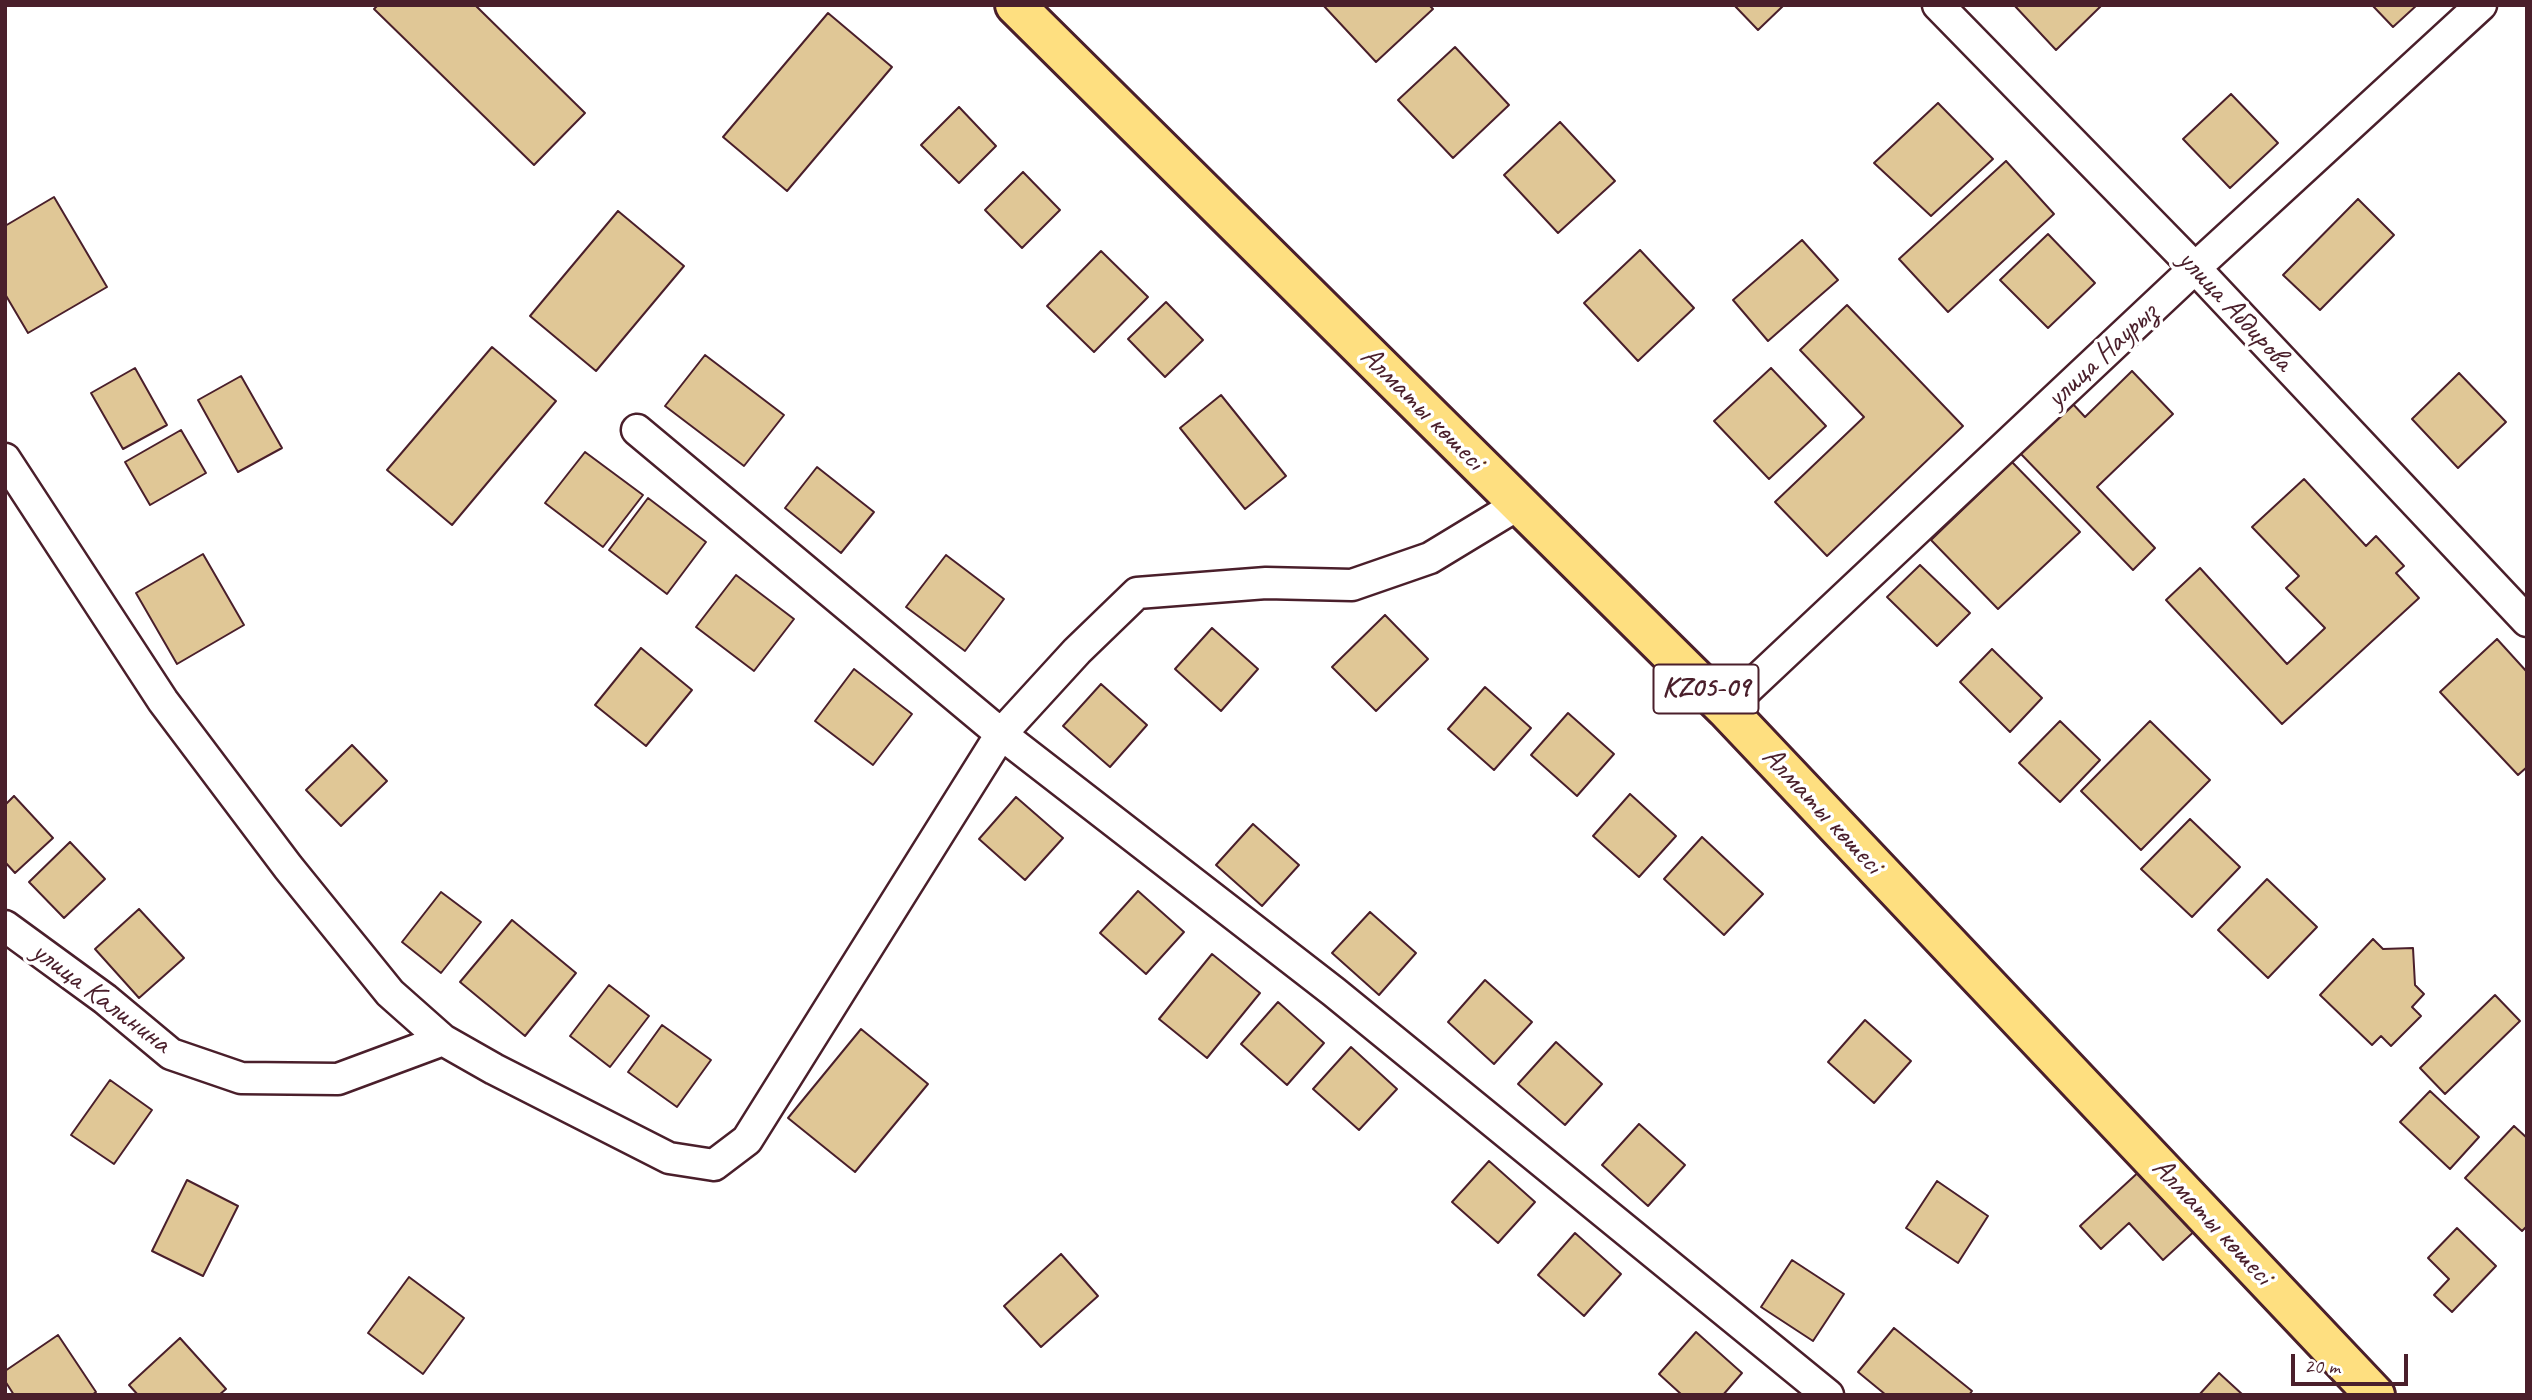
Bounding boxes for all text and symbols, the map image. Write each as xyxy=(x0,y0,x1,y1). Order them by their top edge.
street label: улица Абдирова xyxy=(2170,243,2300,379)
street label: улица Наурыз xyxy=(2039,296,2165,416)
street label: Алматы көшесі xyxy=(1352,339,1492,479)
road number: KZ05-09 xyxy=(1654,664,1758,714)
street label: Алматы көшесі xyxy=(1754,740,1890,882)
street label: улица Калинина xyxy=(24,934,178,1062)
street label: Алматы көшесі xyxy=(2144,1151,2280,1293)
scale bar xyxy=(2294,1340,2411,1384)
text: 20 m xyxy=(2304,1353,2340,1379)

